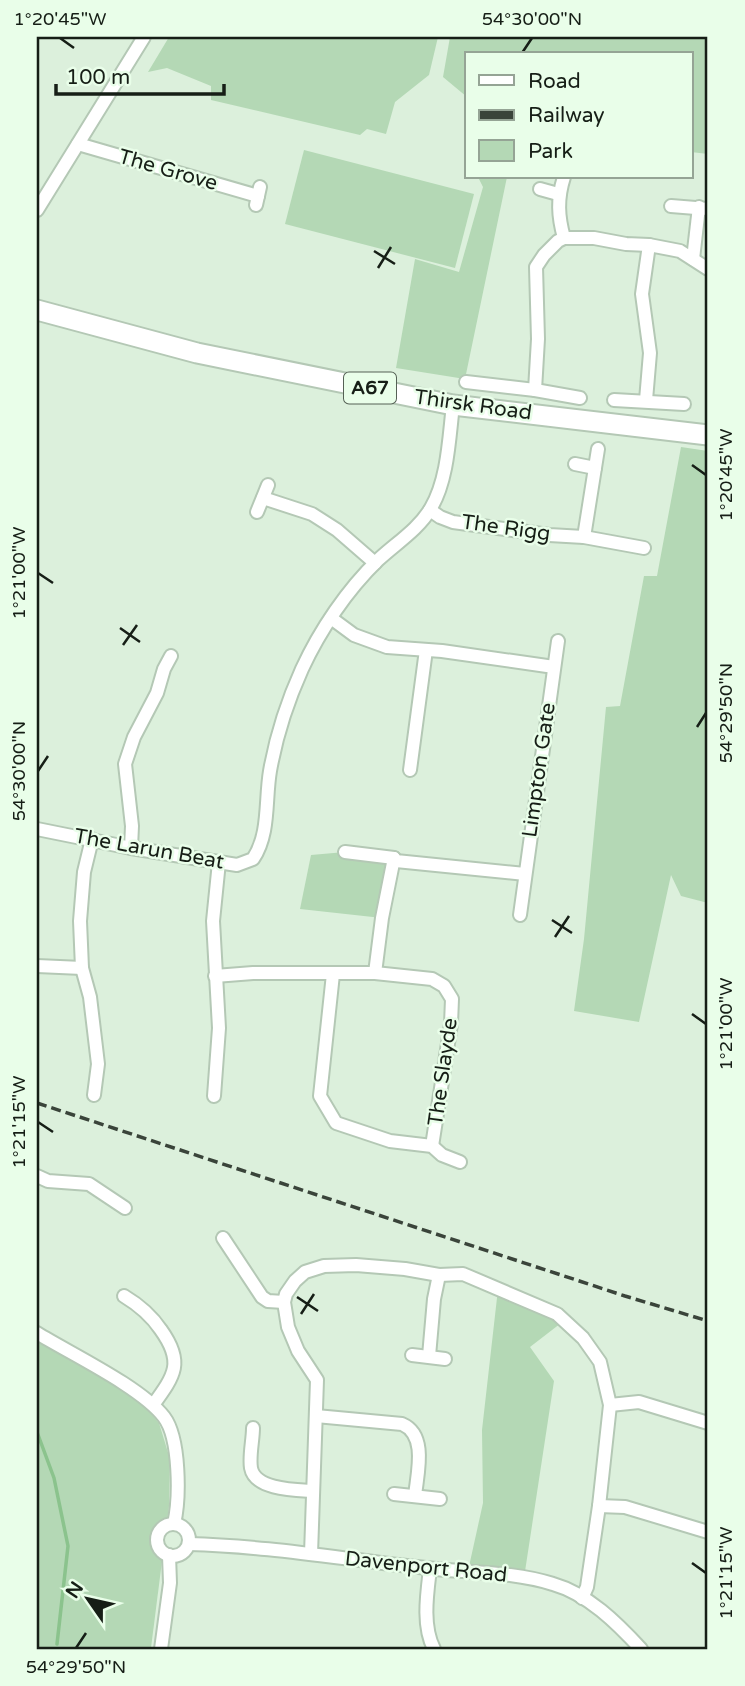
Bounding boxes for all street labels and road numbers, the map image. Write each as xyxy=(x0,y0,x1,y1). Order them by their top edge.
street label: The Grove xyxy=(116,144,221,196)
road number: A67 xyxy=(344,372,396,404)
street label: Thirsk Road xyxy=(413,384,533,426)
street label: The Rigg xyxy=(460,509,552,547)
street label: Limpton Gate xyxy=(517,701,561,839)
street label: The Larun Beat xyxy=(72,824,226,874)
street label: The Slayde xyxy=(423,1016,463,1128)
street label: Davenport Road xyxy=(344,1546,508,1588)

